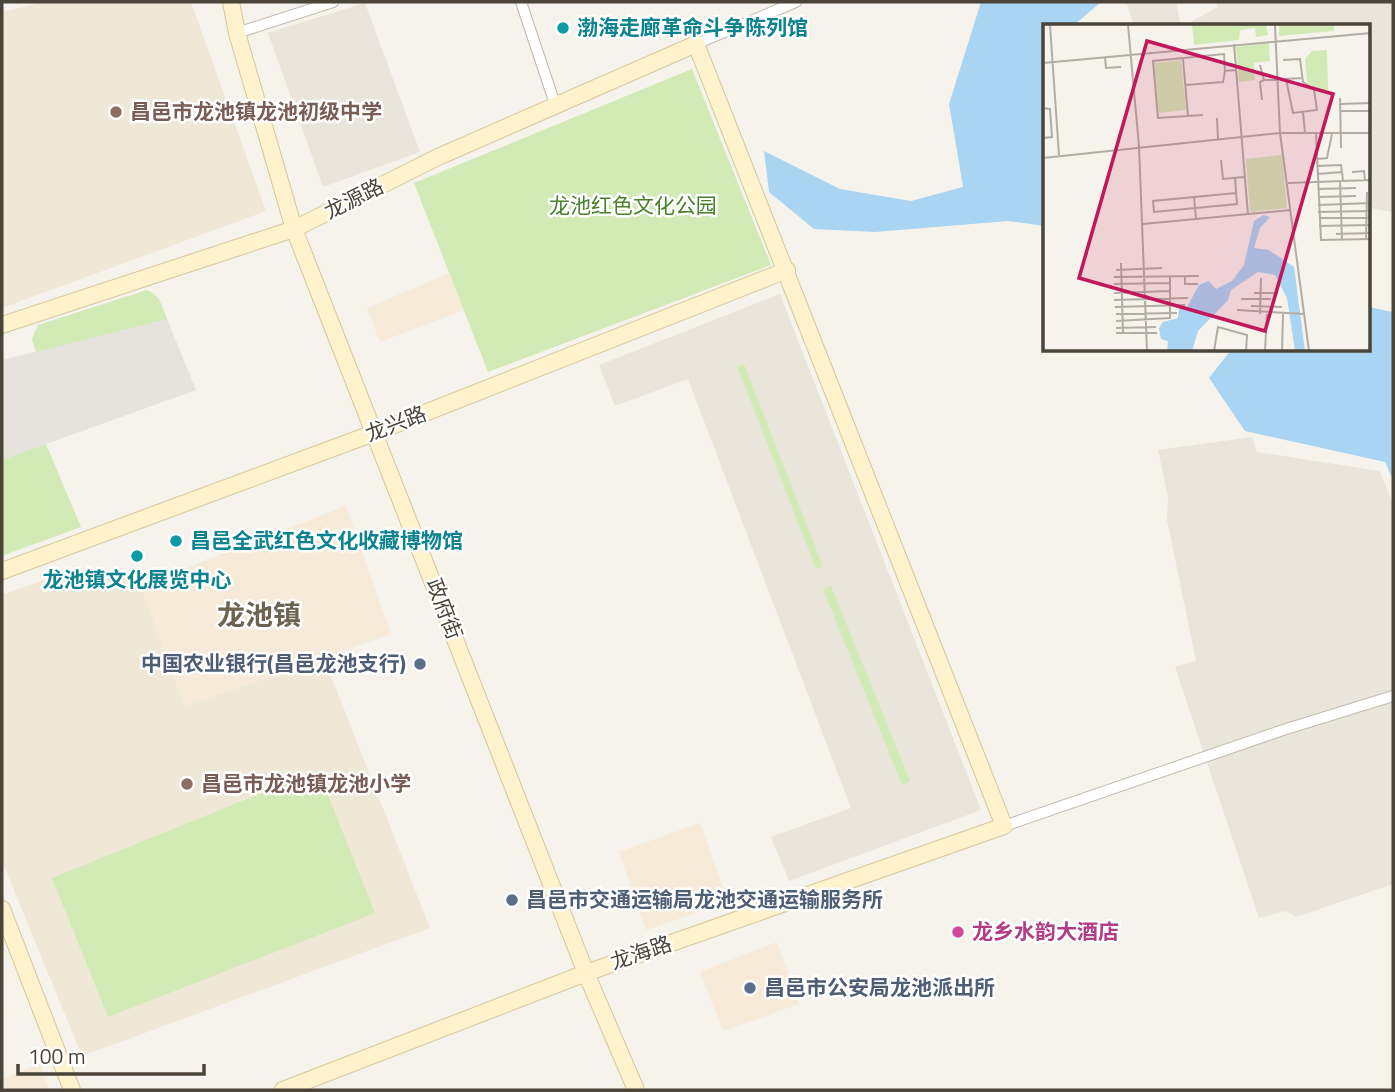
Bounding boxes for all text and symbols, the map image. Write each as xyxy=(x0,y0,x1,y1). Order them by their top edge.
place label: 渤海走廊革命斗争陈列馆 xyxy=(577,11,808,43)
marker: 渤海走廊革命斗争陈列馆 xyxy=(555,20,571,36)
inset map xyxy=(1043,24,1370,352)
place label: 昌邑市龙池镇龙池初级中学 xyxy=(130,95,382,127)
marker: 昌邑市龙池镇龙池初级中学 xyxy=(108,104,124,120)
street label: 龙源路 xyxy=(318,170,389,227)
park label: 龙池红色文化公园 xyxy=(549,189,717,221)
street label: 龙兴路 xyxy=(360,397,431,449)
place label: 昌邑全武红色文化收藏博物馆 xyxy=(190,524,463,556)
marker: 昌邑全武红色文化收藏博物馆 xyxy=(168,533,184,549)
marker: 龙池镇文化展览中心 xyxy=(129,548,145,564)
place label: 龙池镇文化展览中心 xyxy=(43,563,232,595)
street label: 政府街 xyxy=(419,573,471,644)
district label: 龙池镇 xyxy=(217,593,301,636)
place label: 中国农业银行(昌邑龙池支行) xyxy=(141,647,406,679)
marker: 中国农业银行(昌邑龙池支行) xyxy=(412,656,428,672)
place label: 昌邑市龙池镇龙池小学 xyxy=(201,767,411,799)
marker: 昌邑市龙池镇龙池小学 xyxy=(179,776,195,792)
place label: 昌邑市交通运输局龙池交通运输服务所 xyxy=(526,883,883,915)
marker: 昌邑市交通运输局龙池交通运输服务所 xyxy=(504,892,520,908)
place label: 龙乡水韵大酒店 xyxy=(972,915,1119,947)
marker: 龙乡水韵大酒店 xyxy=(950,924,966,940)
street label: 龙海路 xyxy=(606,927,676,977)
place label: 昌邑市公安局龙池派出所 xyxy=(764,971,995,1003)
marker: 昌邑市公安局龙池派出所 xyxy=(742,980,758,996)
scale bar xyxy=(18,1032,203,1076)
text: 100 m xyxy=(28,1040,85,1072)

